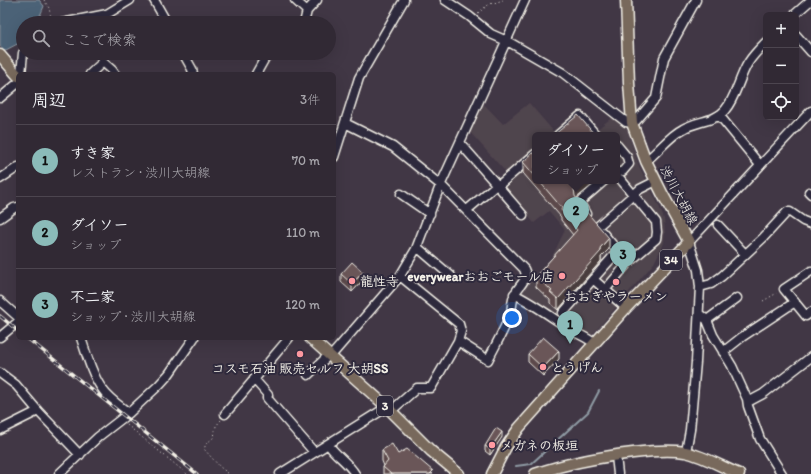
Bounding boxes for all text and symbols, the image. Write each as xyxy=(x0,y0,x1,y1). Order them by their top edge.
map controls xyxy=(763,12,799,120)
button: + xyxy=(763,12,799,48)
search box xyxy=(16,16,336,60)
icon: search xyxy=(30,27,52,49)
text: ここで検索 xyxy=(62,31,137,49)
button: − xyxy=(763,48,799,84)
button: locate xyxy=(763,84,799,120)
text: 周辺 xyxy=(32,90,66,110)
text: 3件 xyxy=(300,92,320,107)
popup xyxy=(532,132,620,184)
text: ダイソー xyxy=(547,141,605,159)
text: すき家 xyxy=(70,144,115,162)
text: 1 xyxy=(42,153,48,168)
text: 70 m xyxy=(292,153,320,168)
text: ショップ xyxy=(547,162,598,177)
street label: 渋川大胡線 xyxy=(657,163,701,228)
text: レストラン · 渋川大胡線 xyxy=(70,165,210,180)
pin: 2 xyxy=(563,197,589,230)
text: ダイソー xyxy=(70,216,129,234)
text: 2 xyxy=(42,225,48,240)
text: 110 m xyxy=(286,225,320,240)
text: ショップ xyxy=(70,237,121,252)
pin: 3 xyxy=(610,241,636,274)
road number: 34 xyxy=(660,250,682,270)
place label: everywearおおごモール店 xyxy=(407,269,554,285)
marker: everywearおおごモール店 xyxy=(557,271,567,281)
place label: 龍性寺 xyxy=(360,274,399,289)
marker: 龍性寺 xyxy=(347,276,357,286)
marker: おおぎやラーメン xyxy=(611,277,621,287)
text: 不二家 xyxy=(70,288,115,306)
place label: おおぎやラーメン xyxy=(564,289,668,304)
text: 3 xyxy=(41,297,49,312)
text: 120 m xyxy=(285,297,320,312)
your location xyxy=(502,308,522,328)
text: ショップ · 渋川大胡線 xyxy=(70,309,195,324)
pin: 1 xyxy=(557,311,583,344)
marker: コスモ石油 販売セルフ 大胡SS xyxy=(295,349,305,359)
place label: とうげん xyxy=(551,360,603,375)
place label: コスモ石油 販売セルフ 大胡SS xyxy=(212,361,389,376)
marker: とうげん xyxy=(538,362,548,372)
road number: 3 xyxy=(377,396,393,416)
place label: メガネの板垣 xyxy=(500,438,578,453)
marker: メガネの板垣 xyxy=(487,440,497,450)

